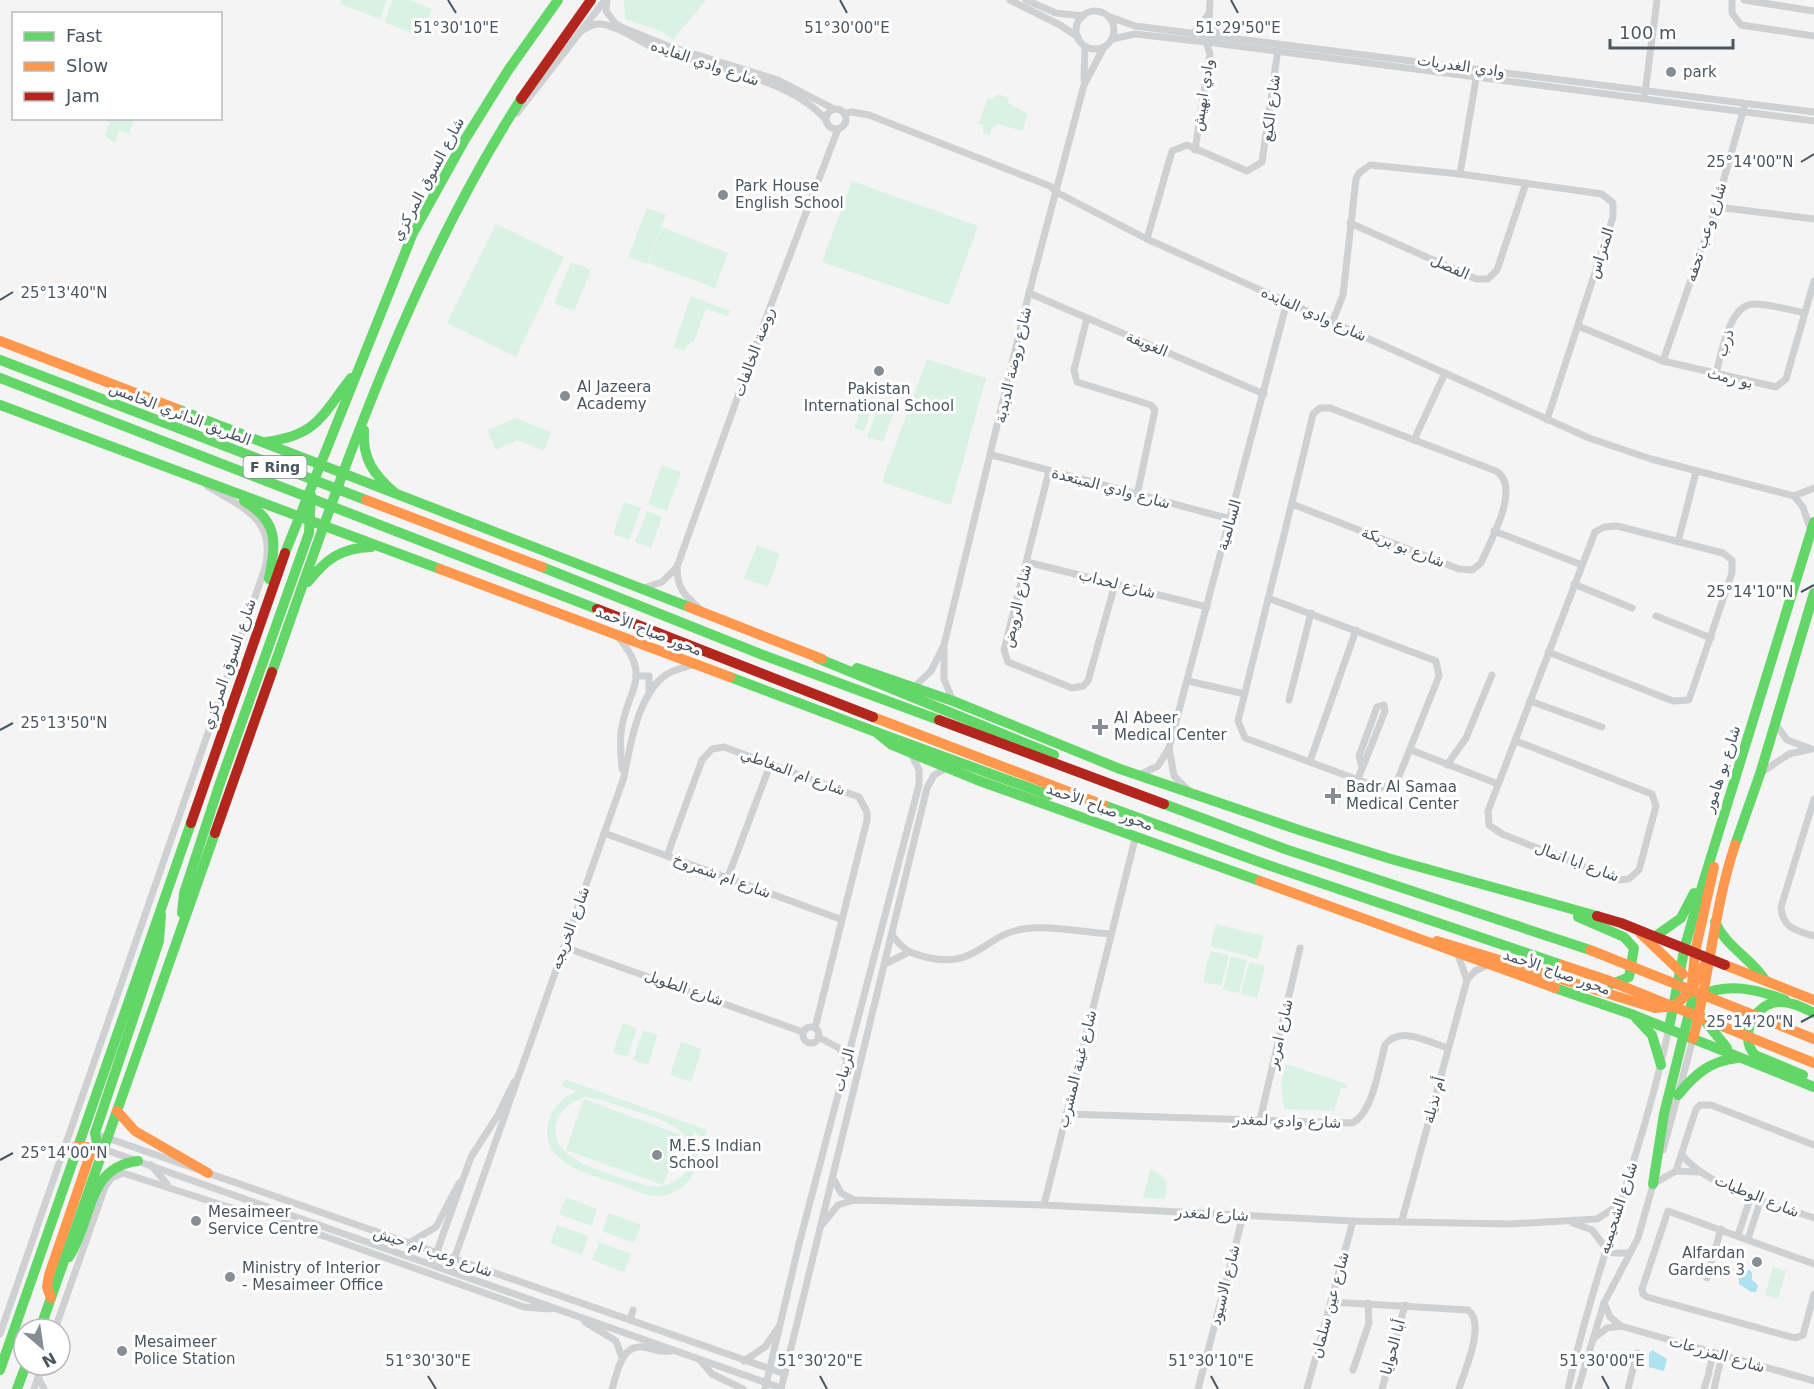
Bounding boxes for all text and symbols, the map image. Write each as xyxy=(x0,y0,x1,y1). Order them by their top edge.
legend xyxy=(12,12,222,120)
scale bar xyxy=(1610,12,1733,50)
text: 51°30'10"E xyxy=(413,19,499,37)
text: 51°30'00"E xyxy=(804,19,890,37)
text: 51°29'50"E xyxy=(1195,19,1281,37)
text: 100 m xyxy=(1619,22,1677,43)
text: Fast xyxy=(66,25,102,46)
street label: شارع وادي الفايده xyxy=(648,36,762,91)
street label: وادي الغدريات xyxy=(1416,51,1506,82)
text: Slow xyxy=(66,55,108,76)
street label: وادي ابهيش xyxy=(1188,57,1219,133)
place label: park xyxy=(1683,63,1717,81)
marker: park xyxy=(1664,65,1678,79)
street label: شارع الكبع xyxy=(1258,73,1284,143)
text: Jam xyxy=(65,85,100,106)
street label: شارع السوق المركزي xyxy=(388,114,469,244)
text: 25°14'00"N xyxy=(1706,153,1794,171)
place label: Park House English School xyxy=(735,177,844,212)
street label: شارع وعب تحفه xyxy=(1681,180,1731,284)
marker: Park House English School xyxy=(716,188,730,202)
street label: المتراس xyxy=(1584,225,1618,281)
street label: الفصل xyxy=(1428,251,1472,283)
street label: شارع وادي الفايده xyxy=(1258,283,1370,346)
text: 25°13'40"N xyxy=(20,284,108,302)
street label: روضة الخالفات xyxy=(729,305,779,399)
street label: شارع روضة الدبدبة xyxy=(991,305,1035,425)
street label: الغويفة xyxy=(1123,327,1171,361)
street label: ذرب xyxy=(1712,327,1738,359)
marker: Pakistan International School xyxy=(872,364,886,378)
street label: بو رمث xyxy=(1705,364,1755,392)
place label: Al Jazeera Academy xyxy=(577,378,652,413)
street label: الطريق الدائري الخامس xyxy=(106,379,254,450)
place label: Pakistan International School xyxy=(804,380,954,415)
marker: Al Jazeera Academy xyxy=(558,389,572,403)
road number: F Ring xyxy=(244,456,306,478)
street label: شارع وادي المبتعدة xyxy=(1049,464,1172,513)
street label: السالمية xyxy=(1213,497,1245,553)
street label: شارع بو بريكة xyxy=(1359,523,1447,571)
street label: شارع الرويض xyxy=(999,563,1035,649)
street label: شارع لحداب xyxy=(1077,566,1157,602)
text: 25°14'10"N xyxy=(1706,583,1794,601)
street label: شارع السوق المركزي xyxy=(198,596,261,732)
street label: محور صباح الأحمد xyxy=(593,602,705,660)
place label: Al Abeer Medical Center xyxy=(1114,709,1228,744)
text: 25°13'50"N xyxy=(20,714,108,732)
marker: Al Abeer Medical Center xyxy=(1091,718,1109,736)
street label: شارع بو هامور xyxy=(1699,723,1745,816)
street label: شارع ام المغاطي xyxy=(738,745,848,800)
street label: محور صباح الأحمد xyxy=(1044,778,1156,835)
place label: Badr Al Samaa Medical Center xyxy=(1346,778,1460,813)
marker: Badr Al Samaa Medical Center xyxy=(1324,787,1342,805)
street label: شارع ابا انمال xyxy=(1532,838,1622,886)
street label: شارع ام شمروخ xyxy=(671,850,773,902)
street label: شارع الخريجه xyxy=(547,884,593,972)
street label: محور صباح الأحمد xyxy=(1501,944,1613,999)
street label: شارع الطويل xyxy=(642,966,726,1010)
street label: شارع امرير xyxy=(1263,997,1297,1072)
street label: شارع غينة المشرب xyxy=(1054,1008,1100,1130)
text: 25°14'20"N xyxy=(1706,1013,1794,1031)
street label: الربيات xyxy=(830,1046,858,1094)
street label: أم نذيلة xyxy=(1418,1074,1449,1125)
street label: شارع وادي لمغدر xyxy=(1232,1110,1341,1133)
place label: M.E.S Indian School xyxy=(669,1137,762,1172)
text: 25°14'00"N xyxy=(20,1144,108,1162)
marker: M.E.S Indian School xyxy=(650,1148,664,1162)
street label: شارع الشحيميه xyxy=(1595,1160,1641,1256)
street label: شارع الوطيات xyxy=(1712,1171,1802,1221)
place label: Mesaimeer Service Centre xyxy=(208,1203,318,1238)
street label: شارع لمغدر xyxy=(1174,1203,1249,1225)
marker: Mesaimeer Service Centre xyxy=(189,1214,203,1228)
street label: شارع وعب ام حيش xyxy=(371,1223,495,1281)
street label: شارع الاسيود xyxy=(1206,1243,1244,1327)
place label: Alfardan Gardens 3 xyxy=(1668,1244,1745,1279)
street label: شارع عين سلمان xyxy=(1307,1250,1353,1360)
marker: Alfardan Gardens 3 xyxy=(1750,1255,1764,1269)
place label: Ministry of Interior - Mesaimeer Office xyxy=(242,1259,383,1294)
marker: Ministry of Interior - Mesaimeer Office xyxy=(223,1270,237,1284)
north arrow xyxy=(12,1317,72,1377)
street label: أبا الحوايا xyxy=(1376,1317,1409,1377)
street label: شارع المزرعات xyxy=(1667,1332,1767,1376)
place label: Mesaimeer Police Station xyxy=(134,1333,236,1368)
marker: Mesaimeer Police Station xyxy=(115,1344,129,1358)
text: N xyxy=(39,1348,59,1371)
text: 51°30'30"E xyxy=(385,1352,471,1370)
text: 51°30'20"E xyxy=(777,1352,863,1370)
text: 51°30'10"E xyxy=(1168,1352,1254,1370)
text: 51°30'00"E xyxy=(1559,1352,1645,1370)

